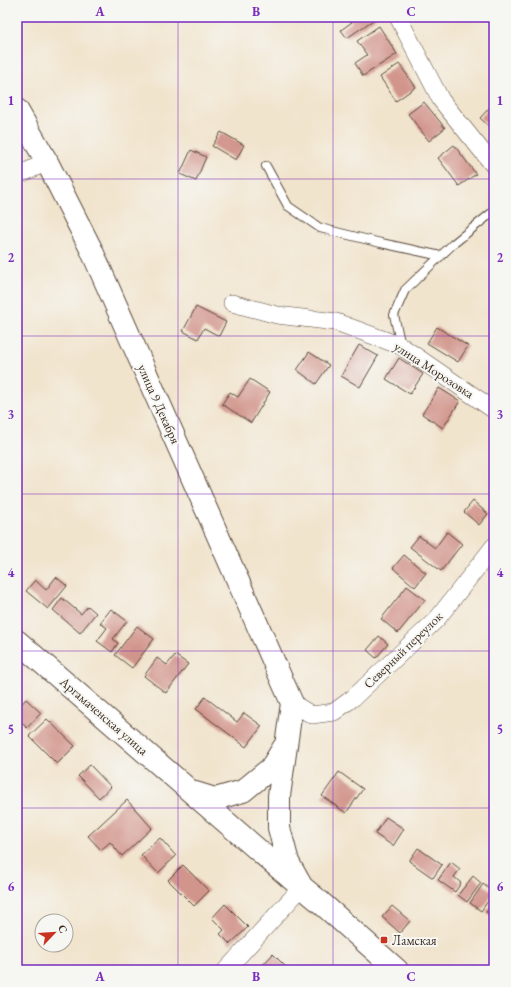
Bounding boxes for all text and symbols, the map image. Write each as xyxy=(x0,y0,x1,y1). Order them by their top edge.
text: A xyxy=(94,3,105,20)
text: B xyxy=(252,3,260,20)
text: C xyxy=(406,3,416,20)
text: 1 xyxy=(8,92,15,109)
text: 1 xyxy=(497,92,504,109)
text: 2 xyxy=(8,249,15,266)
text: 2 xyxy=(497,249,504,266)
street label: улица Морозовка xyxy=(391,338,478,403)
street label: улица 9 Декабря xyxy=(134,361,184,447)
text: 3 xyxy=(8,406,15,423)
text: 3 xyxy=(497,406,504,423)
text: 4 xyxy=(8,564,15,581)
text: 4 xyxy=(497,564,504,581)
street label: Северный переулок xyxy=(360,607,447,692)
street label: Аргамаченская улица xyxy=(56,672,152,759)
text: 5 xyxy=(8,721,14,738)
text: 5 xyxy=(497,721,503,738)
text: 6 xyxy=(8,878,15,895)
text: 6 xyxy=(497,878,504,895)
north arrow xyxy=(34,913,74,953)
text: С xyxy=(55,922,71,935)
place label: Ламская xyxy=(392,932,437,949)
marker: Ламская xyxy=(379,935,389,945)
text: A xyxy=(94,968,105,985)
text: B xyxy=(252,968,260,985)
text: C xyxy=(406,968,416,985)

